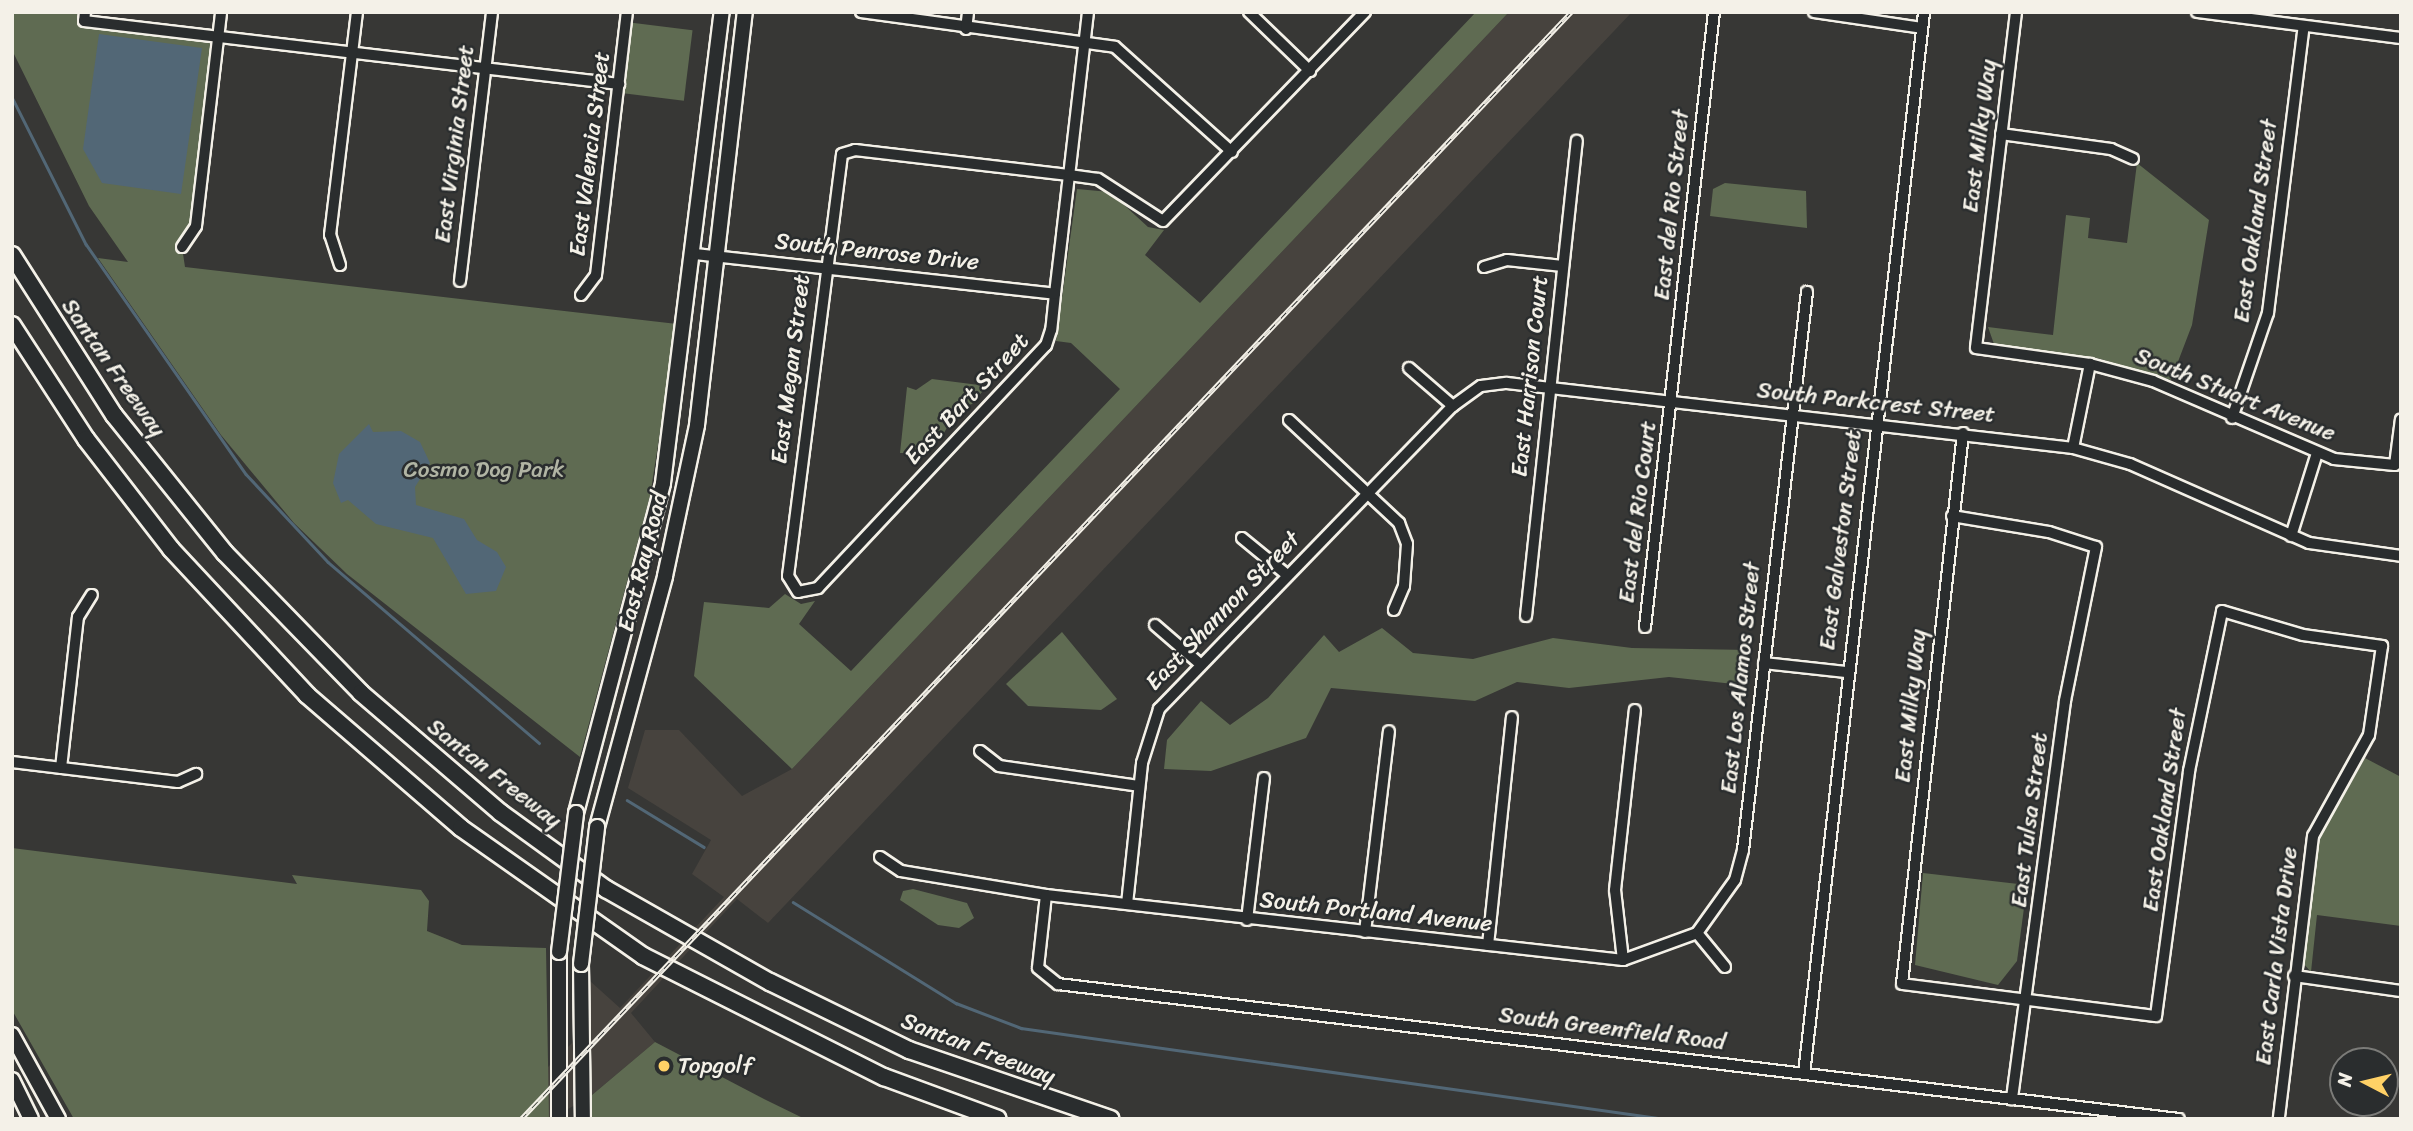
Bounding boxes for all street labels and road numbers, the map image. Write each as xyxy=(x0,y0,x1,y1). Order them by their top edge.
street label: East Virginia Street xyxy=(429,42,481,246)
street label: East Valencia Street xyxy=(564,49,616,259)
street label: East Milky Way xyxy=(1957,58,2003,214)
street label: East del Rio Street xyxy=(1648,108,1696,302)
street label: East Oakland Street xyxy=(2228,118,2284,324)
street label: South Penrose Drive xyxy=(774,228,980,276)
street label: East Megan Street xyxy=(766,273,816,465)
street label: East Harrison Court xyxy=(1506,275,1554,477)
street label: Santan Freeway xyxy=(55,293,171,443)
street label: East Bart Street xyxy=(899,328,1035,470)
street label: South Stuart Avenue xyxy=(2131,342,2339,448)
street label: South Parkcrest Street xyxy=(1756,377,1996,429)
street label: East del Rio Court xyxy=(1613,419,1663,605)
street label: East Galveston Street xyxy=(1814,428,1868,652)
street label: East Ray Road xyxy=(612,489,674,635)
street label: East Shannon Street xyxy=(1140,526,1306,696)
street label: East Los Alamos Street xyxy=(1715,560,1767,796)
street label: East Milky Way xyxy=(1889,628,1933,784)
street label: East Oakland Street xyxy=(2137,707,2193,913)
street label: Santan Freeway xyxy=(421,713,567,835)
street label: East Tulsa Street xyxy=(2006,731,2054,909)
street label: East Carla Vista Drive xyxy=(2250,845,2304,1067)
street label: South Portland Avenue xyxy=(1258,886,1494,938)
street label: South Greenfield Road xyxy=(1497,1001,1727,1057)
street label: Santan Freeway xyxy=(897,1007,1059,1091)

